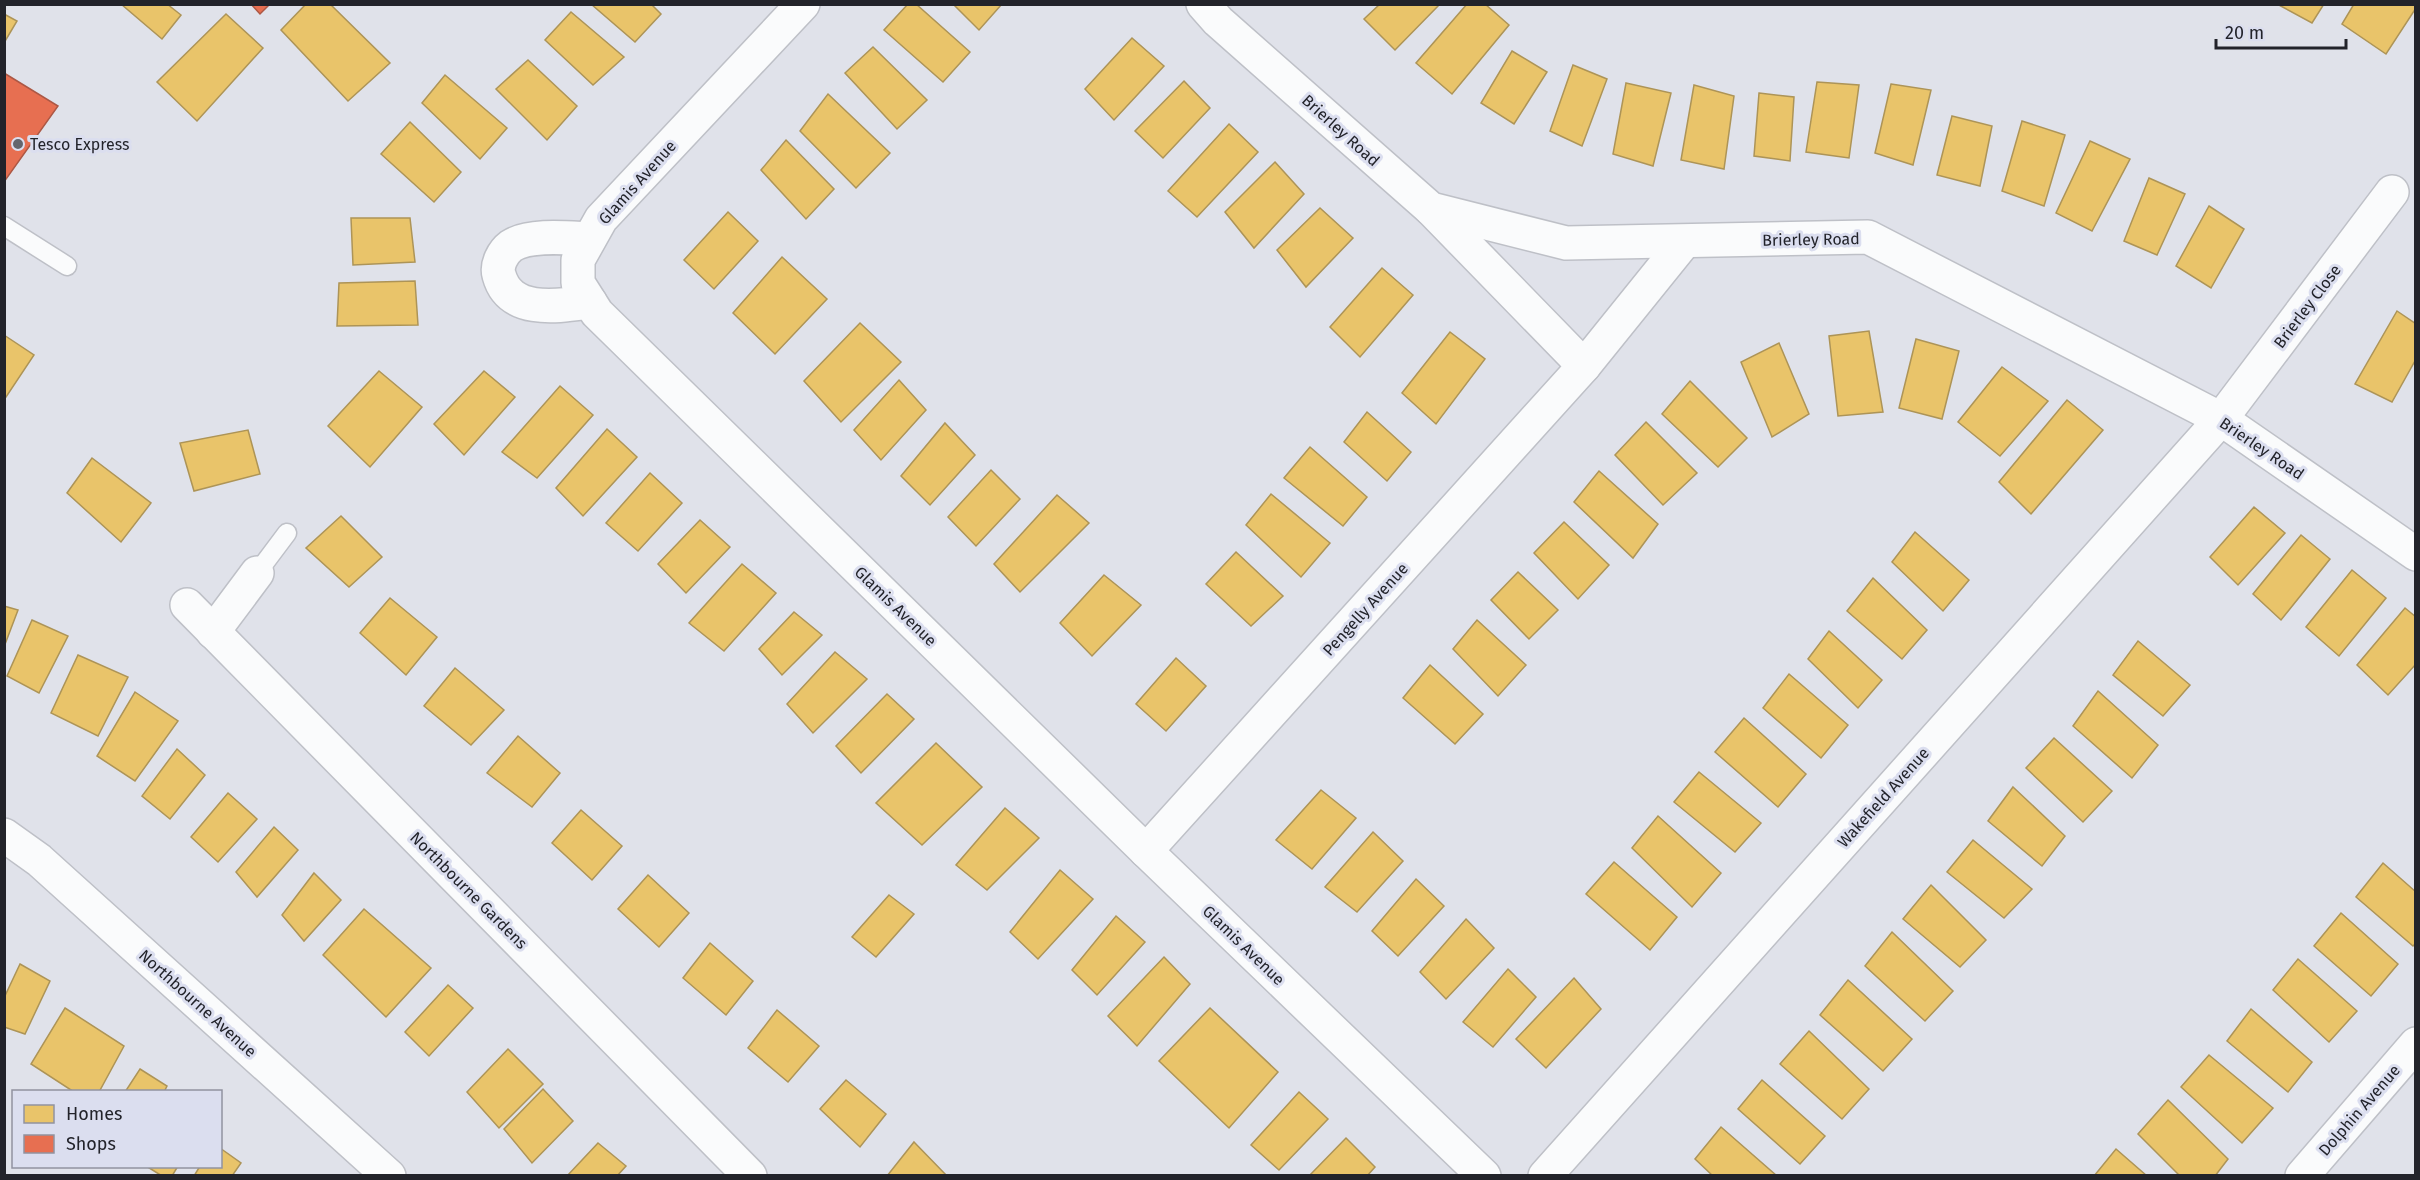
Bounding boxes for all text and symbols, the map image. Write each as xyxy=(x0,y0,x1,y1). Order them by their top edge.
scale bar xyxy=(2216,12,2346,50)
text: 20 m xyxy=(2225,22,2264,44)
street label: Brierley Road xyxy=(1298,91,1383,170)
place label: Tesco Express xyxy=(30,135,130,154)
street label: Glamis Avenue xyxy=(595,136,680,228)
marker: Tesco Express xyxy=(11,137,25,151)
street label: Brierley Road xyxy=(1762,229,1860,250)
street label: Brierley Close xyxy=(2270,261,2345,352)
street label: Brierley Road xyxy=(2216,413,2307,484)
street label: Pengelly Avenue xyxy=(1319,559,1412,660)
street label: Glamis Avenue xyxy=(851,563,941,650)
street label: Wakefield Avenue xyxy=(1834,744,1933,851)
street label: Northbourne Gardens xyxy=(406,828,531,953)
street label: Glamis Avenue xyxy=(1199,902,1289,989)
street label: Northbourne Avenue xyxy=(135,946,260,1061)
street label: Dolphin Avenue xyxy=(2315,1061,2404,1160)
legend xyxy=(12,1090,222,1168)
text: Homes xyxy=(66,1103,122,1125)
text: Shops xyxy=(66,1133,116,1155)

